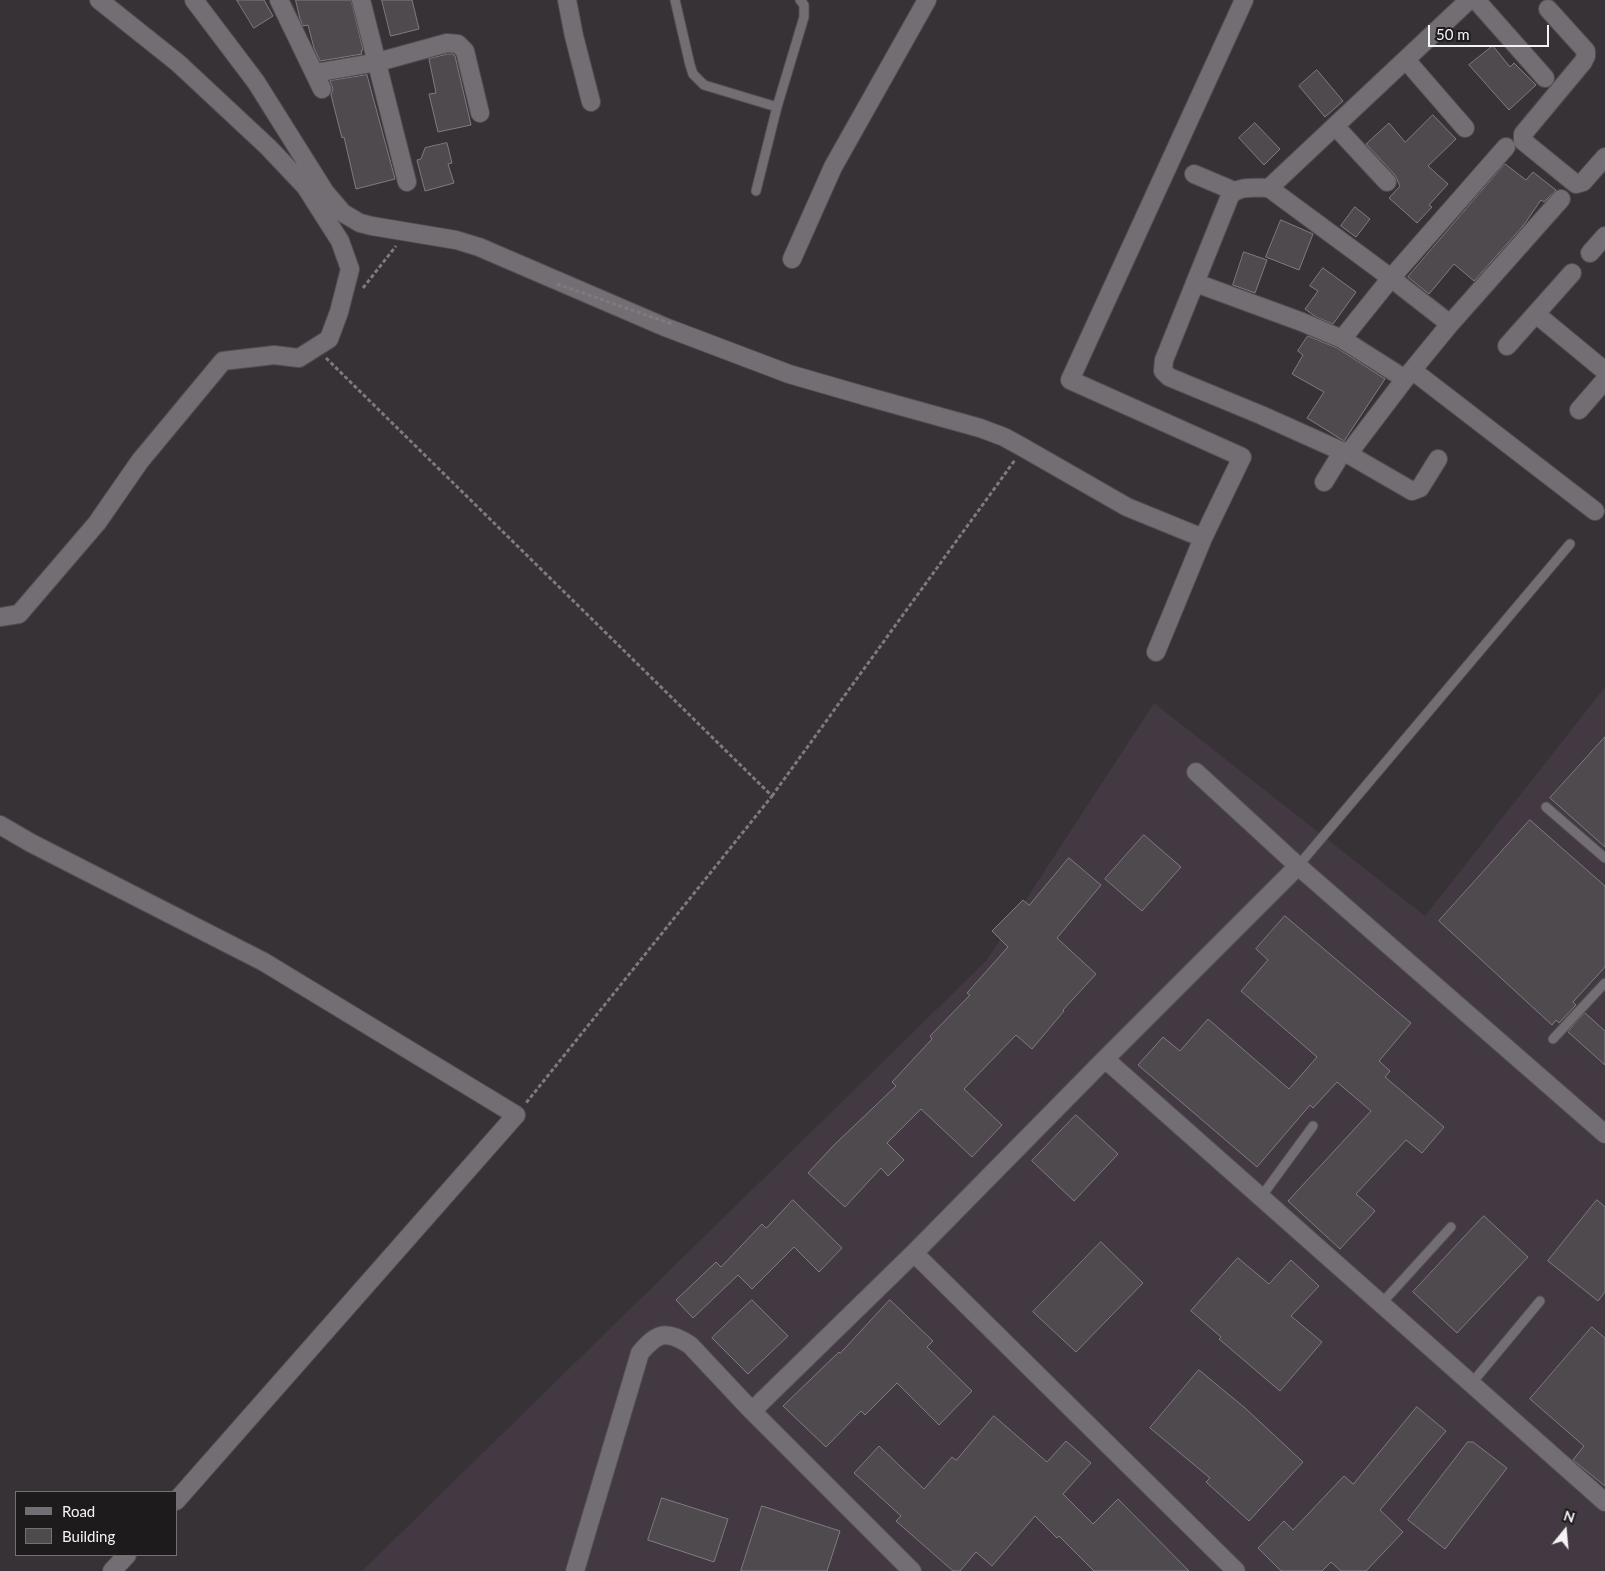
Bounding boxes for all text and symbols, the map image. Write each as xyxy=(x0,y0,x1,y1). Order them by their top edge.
scale bar xyxy=(1430,15,1551,47)
text: 50 m xyxy=(1436,25,1470,43)
legend xyxy=(15,1491,178,1556)
text: Road xyxy=(62,1502,95,1520)
north arrow xyxy=(1540,1506,1590,1556)
text: N xyxy=(1562,1506,1577,1526)
text: Building xyxy=(62,1527,115,1545)

